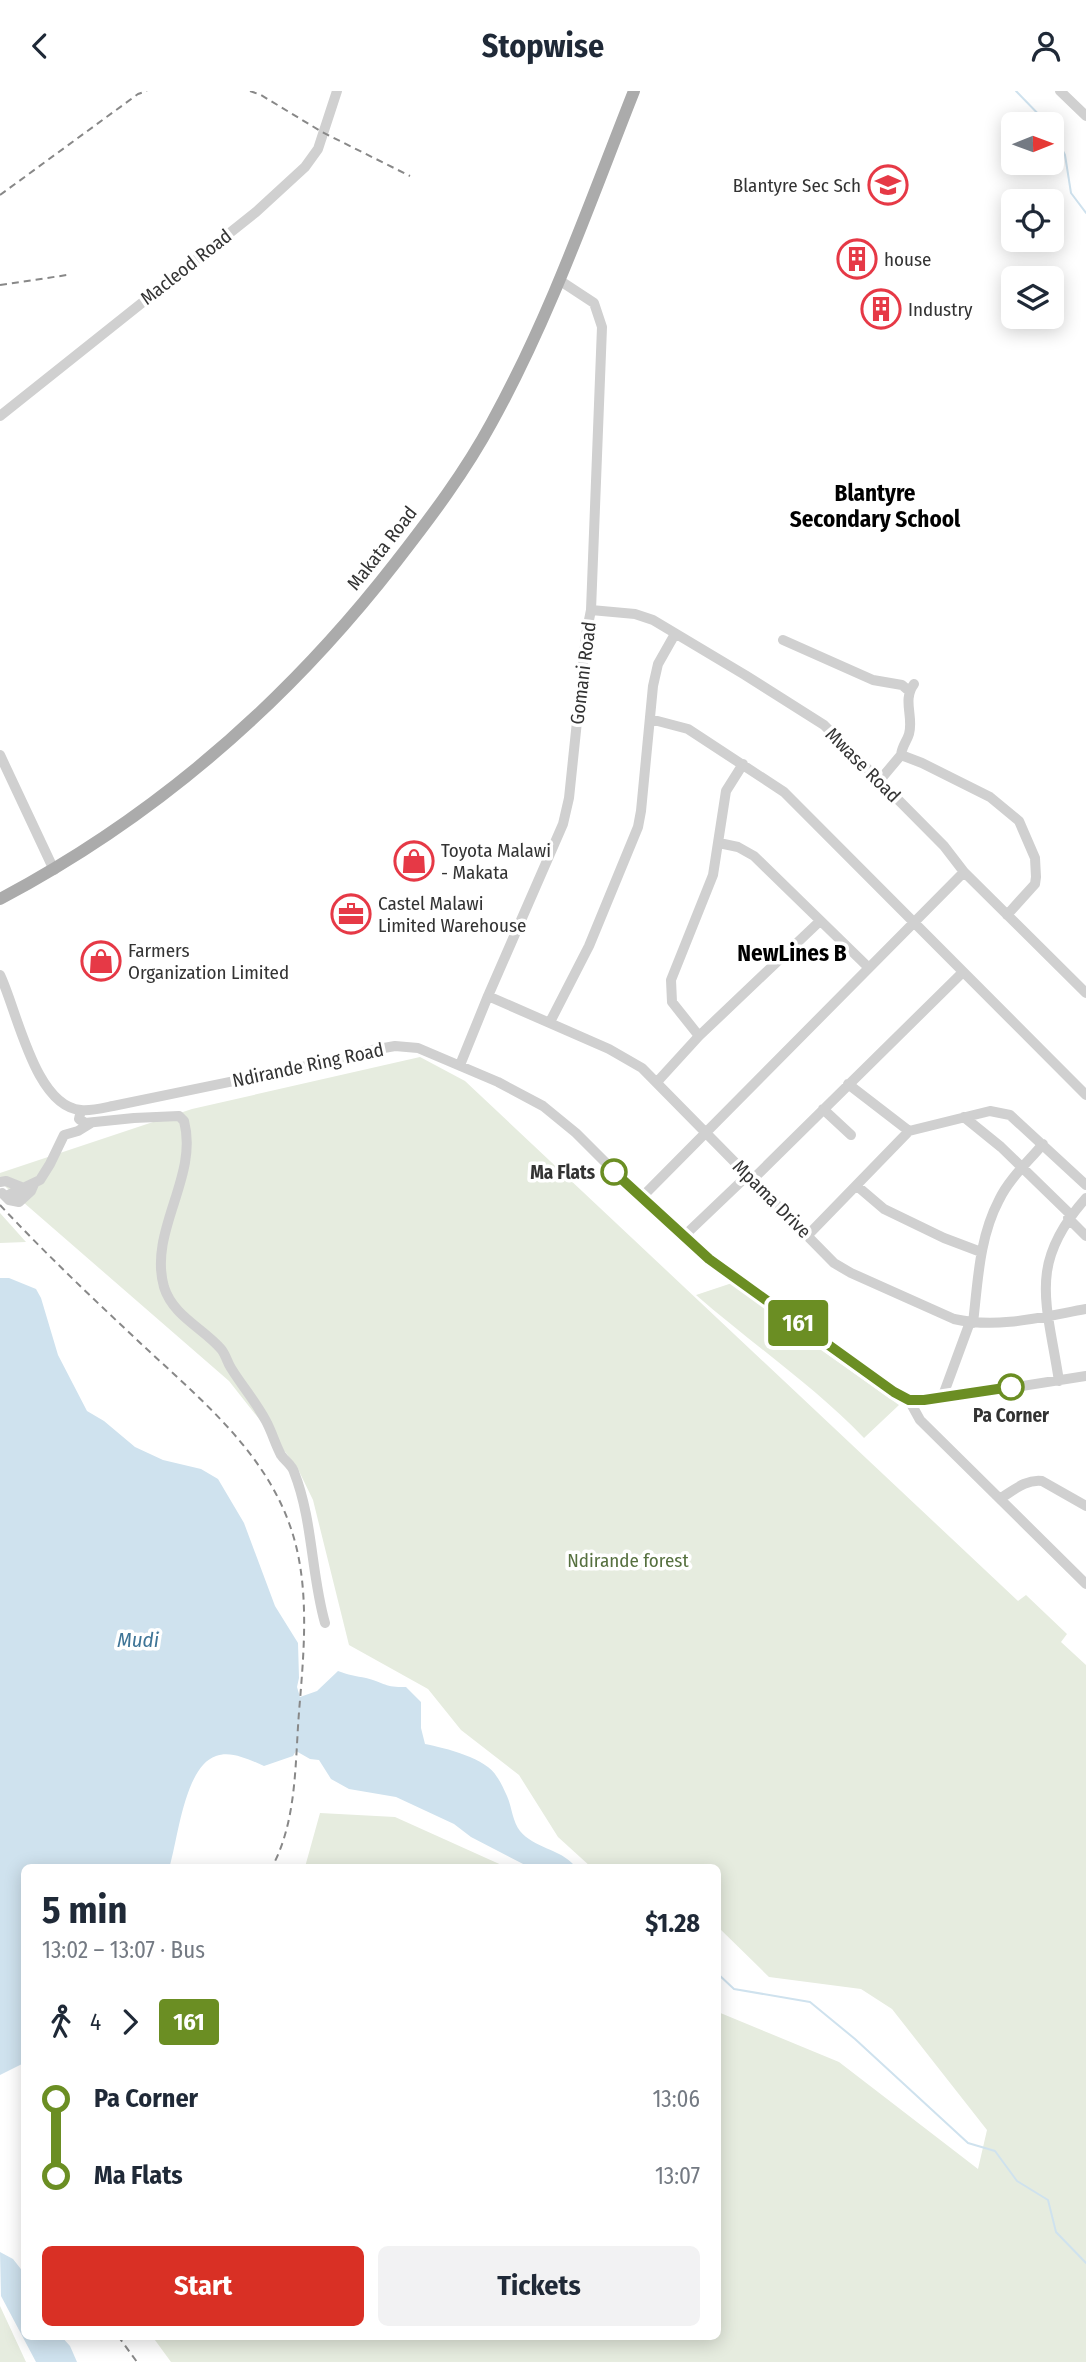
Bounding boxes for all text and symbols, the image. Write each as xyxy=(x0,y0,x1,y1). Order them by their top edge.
icon: back xyxy=(21,27,59,65)
text: Stopwise xyxy=(482,27,604,65)
icon: person xyxy=(1027,27,1065,65)
north arrow xyxy=(1001,112,1064,175)
map controls xyxy=(1001,112,1064,329)
school or university icon: Blantyre Sec Sch xyxy=(867,164,909,206)
place label: Blantyre Sec Sch xyxy=(733,174,861,197)
button: locate xyxy=(1001,189,1064,252)
street label: Macleod Road xyxy=(136,224,236,310)
building icon: house xyxy=(836,238,878,280)
place label: house xyxy=(884,248,931,271)
button: layers xyxy=(1001,266,1064,329)
building icon: Industry xyxy=(860,288,902,330)
place label: Industry xyxy=(908,298,973,321)
district label: Blantyre Secondary School xyxy=(790,479,961,533)
street label: Makata Road xyxy=(342,502,422,594)
street label: Gomani Road xyxy=(565,620,601,726)
street label: Mwase Road xyxy=(821,723,905,807)
place label: Toyota Malawi - Makata xyxy=(441,839,551,884)
shop icon: Toyota Malawi - Makata xyxy=(393,840,435,882)
place label: Castel Malawi Limited Warehouse xyxy=(378,892,526,937)
office icon: Castel Malawi Limited Warehouse xyxy=(330,893,372,935)
place label: Farmers Organization Limited xyxy=(128,939,289,984)
district label: NewLines B xyxy=(737,939,847,967)
shop icon: Farmers Organization Limited xyxy=(80,940,122,982)
street label: Ndirande Ring Road xyxy=(230,1038,386,1092)
street label: Mpama Drive xyxy=(728,1155,816,1243)
marker: Ma Flats xyxy=(601,1159,627,1185)
place label: Ma Flats xyxy=(530,1161,596,1184)
line badge: 161 xyxy=(758,1300,838,1346)
text: 161 xyxy=(782,1309,814,1337)
marker: Pa Corner xyxy=(998,1374,1024,1400)
place label: Pa Corner xyxy=(973,1404,1050,1427)
park label: Ndirande forest xyxy=(567,1549,689,1572)
water label: Mudi xyxy=(117,1627,160,1653)
text: 5 min xyxy=(42,1887,127,1933)
text: $1.28 xyxy=(645,1908,700,1939)
text: 13:02 – 13:07 · Bus xyxy=(42,1936,205,1964)
icon: walk xyxy=(42,2003,80,2041)
icon: forward xyxy=(111,2003,149,2041)
text: 4 xyxy=(90,2008,101,2036)
text: 161 xyxy=(173,2008,205,2036)
text: Pa Corner xyxy=(94,2083,198,2114)
text: 13:06 xyxy=(652,2085,700,2113)
text: Ma Flats xyxy=(94,2160,183,2191)
text: 13:07 xyxy=(655,2162,700,2190)
button: Start xyxy=(42,2246,364,2326)
button: Tickets xyxy=(378,2246,700,2326)

